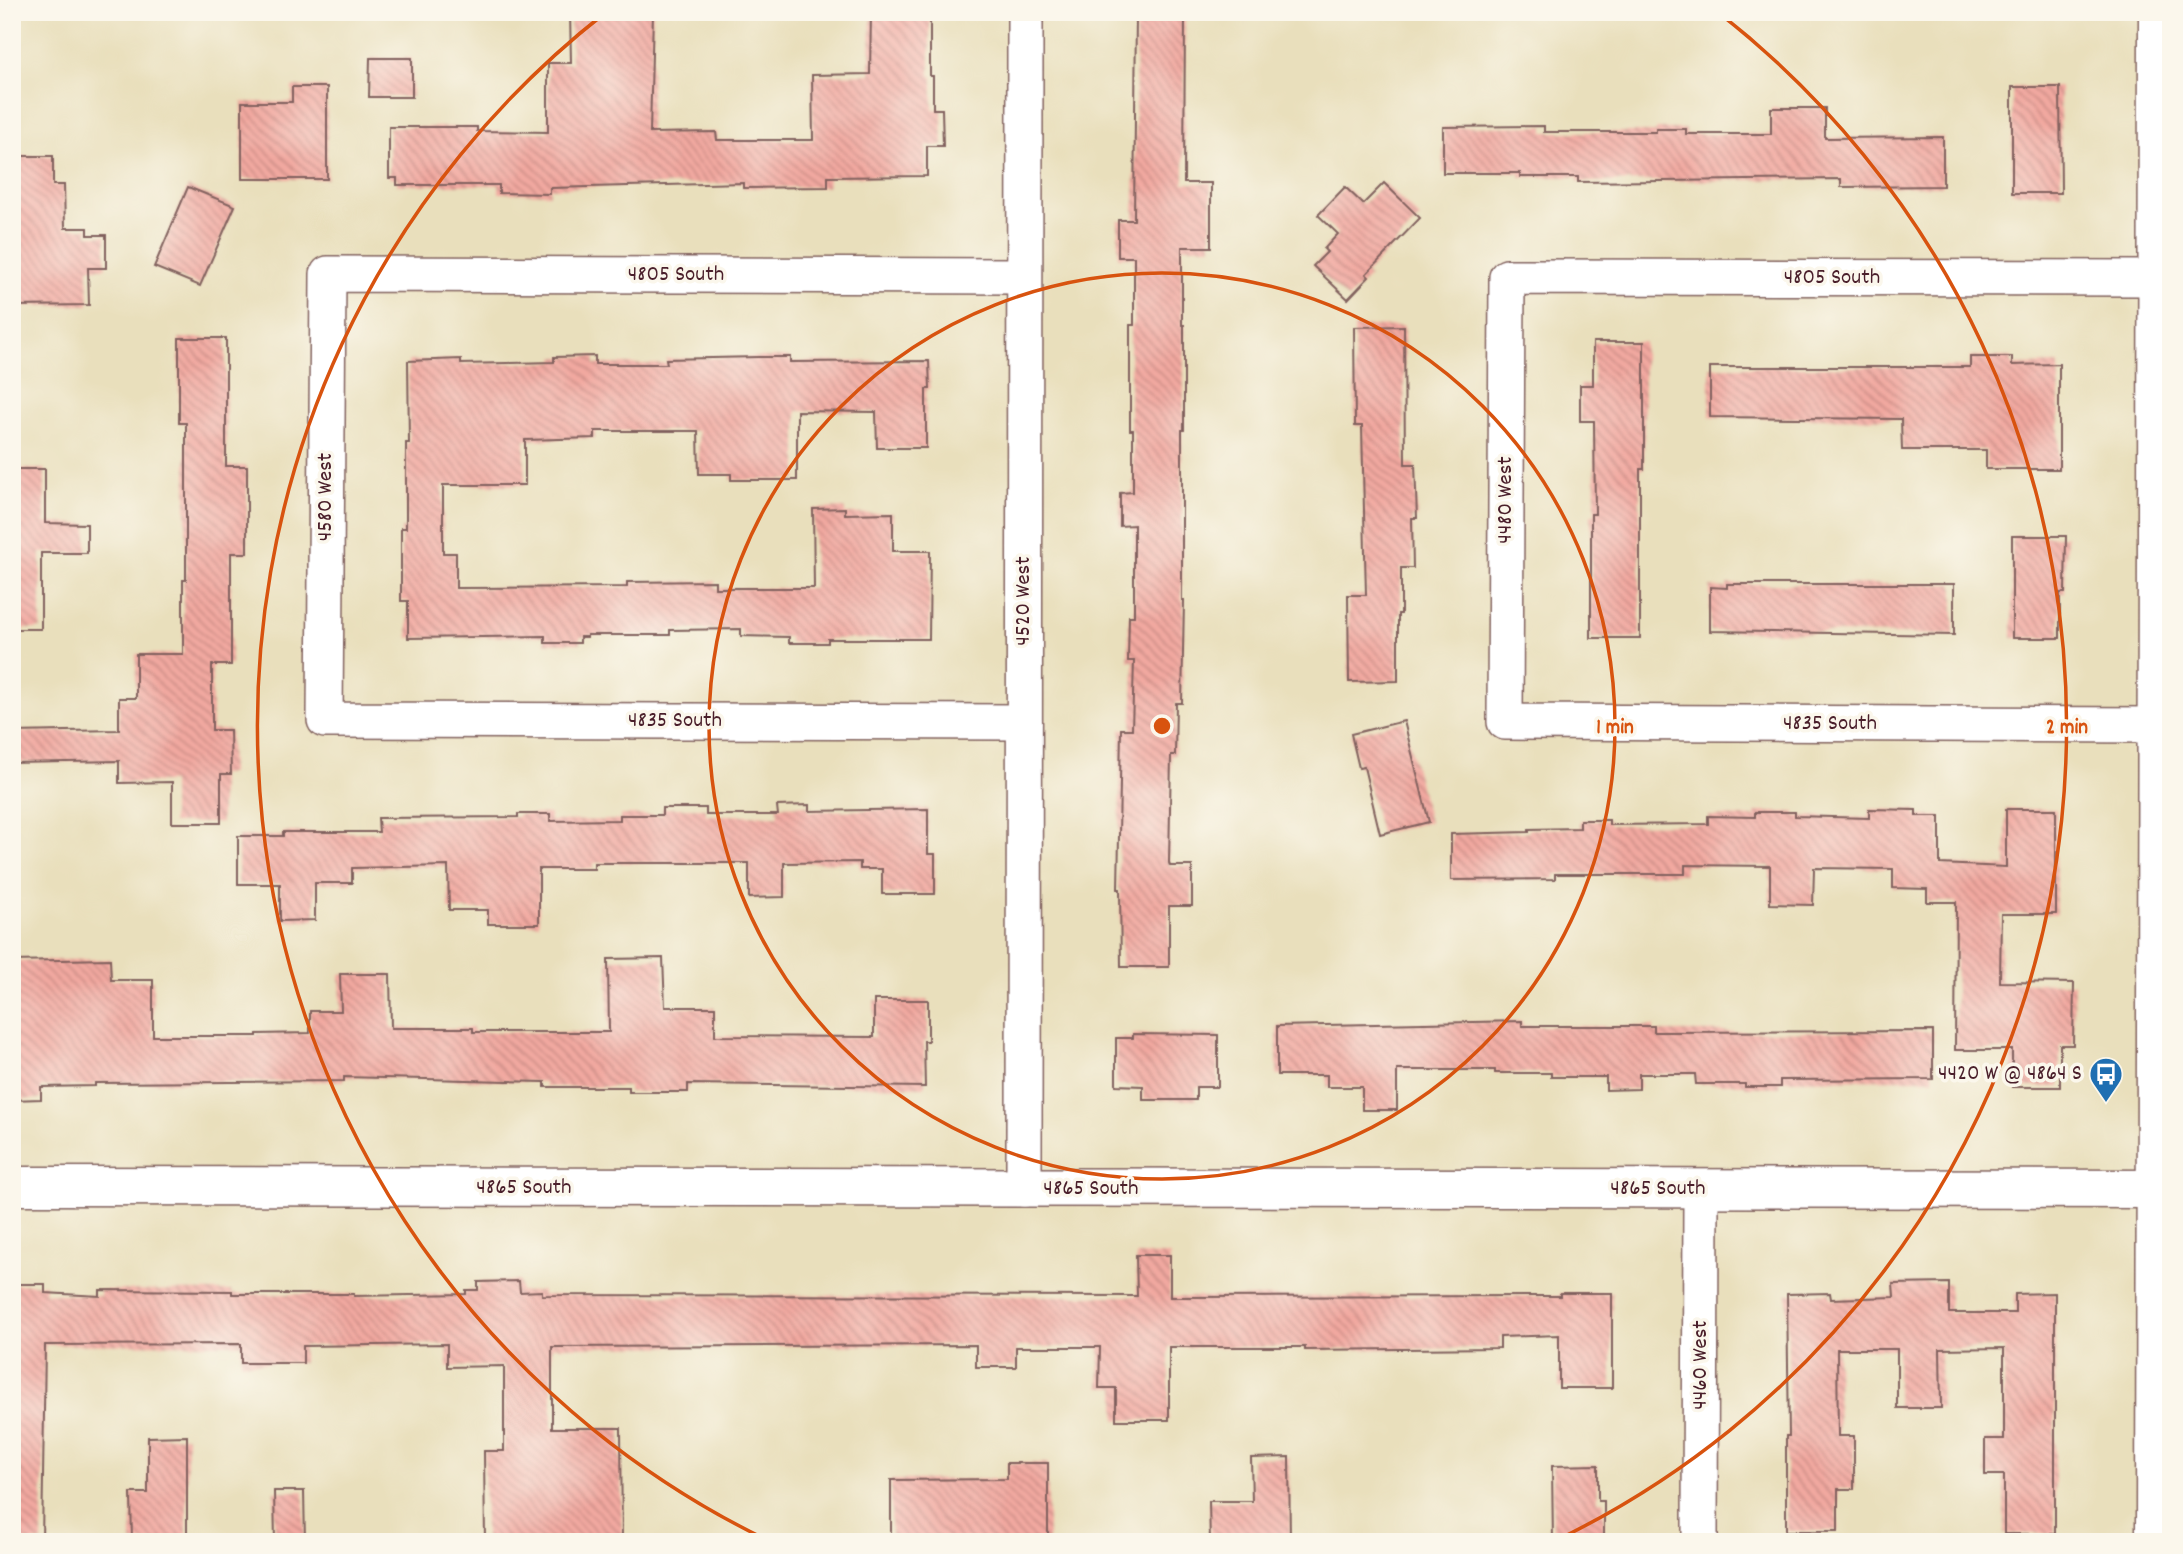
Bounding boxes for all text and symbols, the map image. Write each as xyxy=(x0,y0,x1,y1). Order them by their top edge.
street label: 4805 South xyxy=(628,259,724,292)
street label: 4805 South xyxy=(1784,262,1880,295)
street label: 4580 West xyxy=(310,453,343,541)
street label: 4480 West xyxy=(1490,456,1523,544)
street label: 4520 West xyxy=(1008,556,1041,646)
street label: 4835 South xyxy=(628,705,722,738)
street label: 4835 South xyxy=(1783,708,1877,741)
centre of rings xyxy=(1150,714,1174,738)
text: 1 min xyxy=(1596,714,1634,744)
text: 2 min xyxy=(2046,714,2088,744)
bus stop icon: 4420 W @ 4864 S xyxy=(2087,1055,2125,1104)
place label: 4420 W @ 4864 S xyxy=(1938,1058,2082,1091)
street label: 4865 South xyxy=(476,1172,572,1205)
street label: 4865 South xyxy=(1043,1173,1139,1206)
street label: 4865 South xyxy=(1610,1173,1706,1206)
street label: 4460 West xyxy=(1685,1320,1718,1410)

